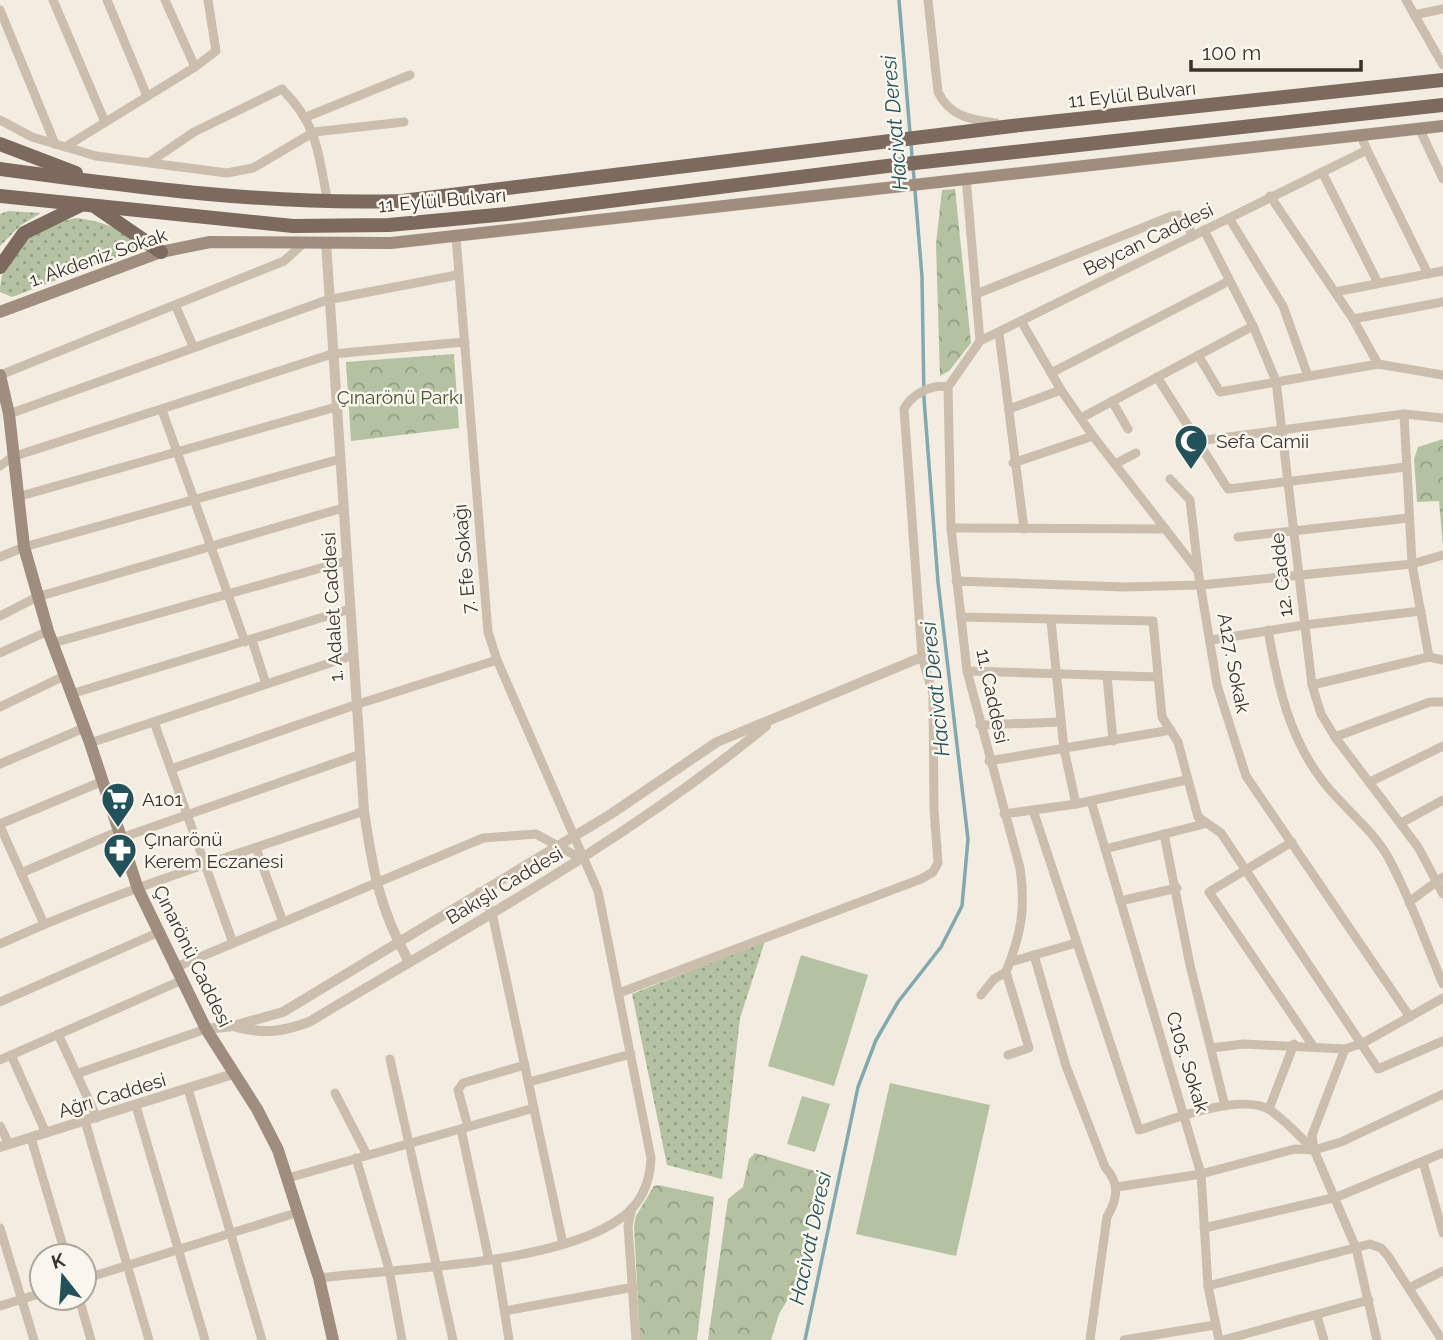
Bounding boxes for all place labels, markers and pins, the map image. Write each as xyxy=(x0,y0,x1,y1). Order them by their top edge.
mosque icon: Sefa Camii xyxy=(1172,422,1210,471)
place label: Sefa Camii xyxy=(1216,430,1309,452)
supermarket icon: A101 xyxy=(99,780,137,829)
place label: A101 xyxy=(142,788,183,810)
place label: Çınarönü Kerem Eczanesi xyxy=(144,828,284,872)
pharmacy icon: Çınarönü Kerem Eczanesi xyxy=(101,831,139,880)

